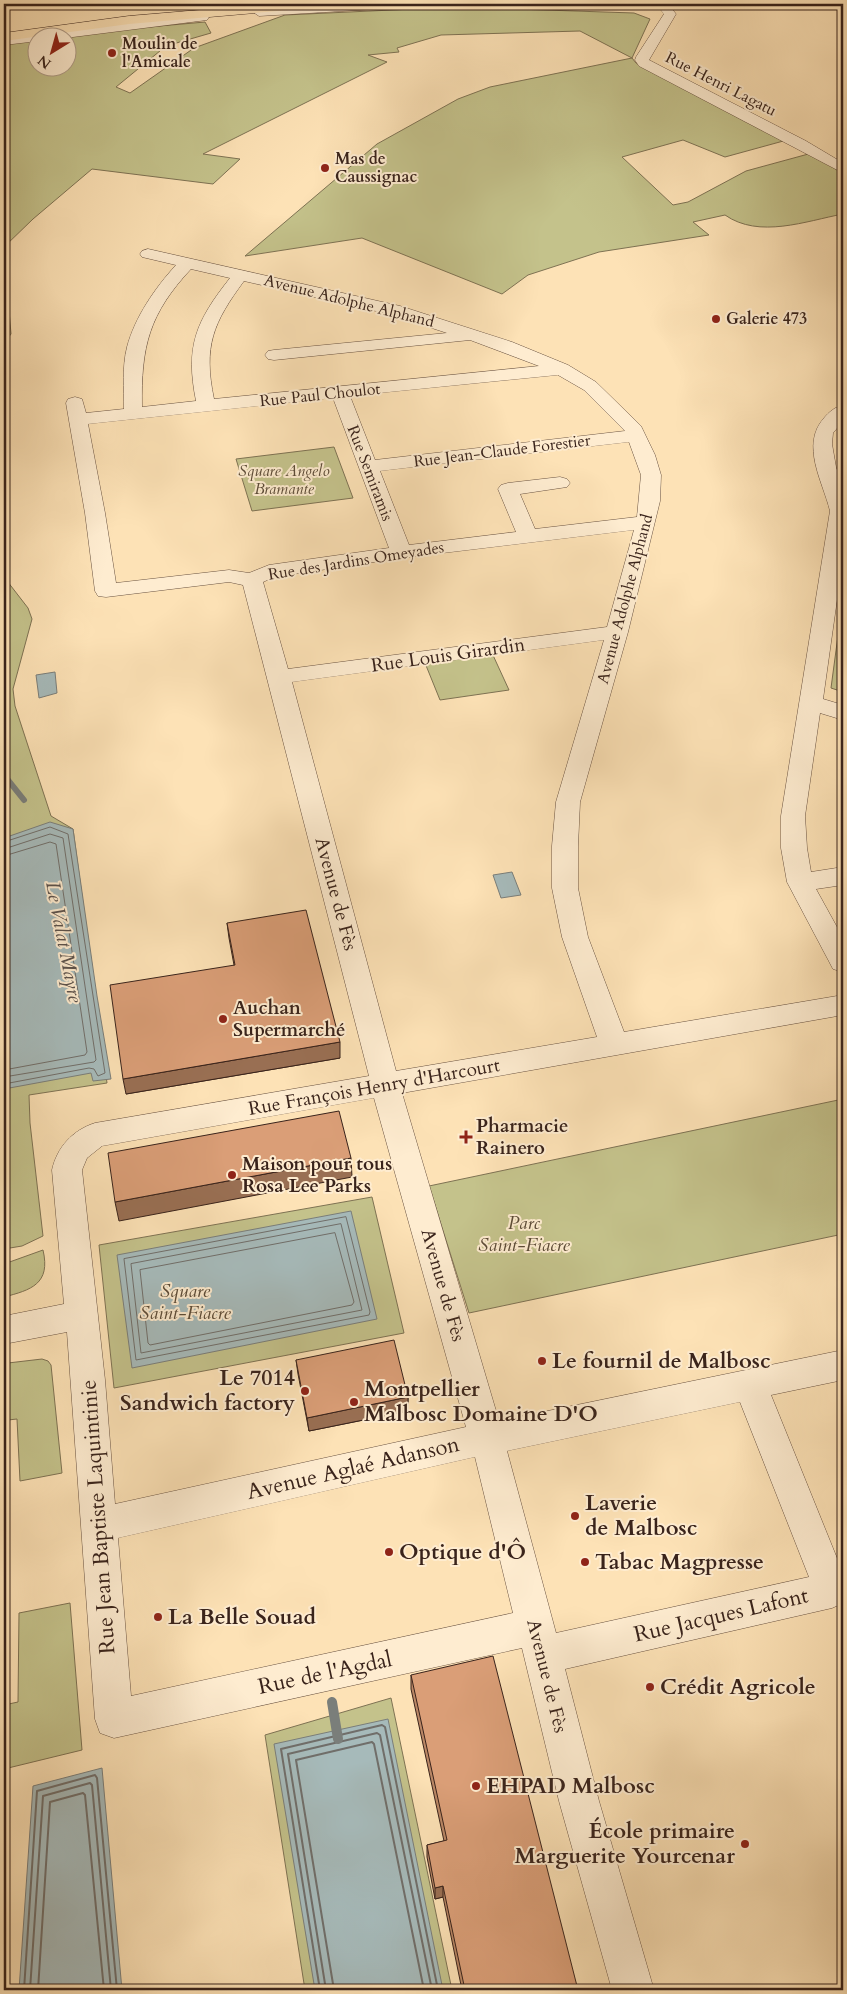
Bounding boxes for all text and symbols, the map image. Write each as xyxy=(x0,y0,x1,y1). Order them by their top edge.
north arrow xyxy=(28,28,78,78)
place label: Moulin de l'Amicale xyxy=(122,33,198,73)
street label: Rue Henri Lagatu xyxy=(662,46,781,122)
marker: Moulin de l'Amicale xyxy=(106,47,118,59)
text: N xyxy=(34,51,55,73)
place label: Mas de Caussignac xyxy=(335,148,417,188)
marker: Mas de Caussignac xyxy=(319,162,331,174)
street label: Avenue Adolphe Alphand xyxy=(261,269,437,333)
place label: Galerie 473 xyxy=(726,308,807,330)
marker: Galerie 473 xyxy=(710,313,722,325)
street label: Rue Paul Choulot xyxy=(259,378,381,412)
street label: Rue Semiramis xyxy=(342,422,398,524)
street label: Rue Jean-Claude Forestier xyxy=(412,429,592,473)
park label: Square Angelo Bramante xyxy=(238,460,330,500)
street label: Avenue Adolphe Alphand xyxy=(592,511,658,686)
street label: Rue des Jardins Omeyades xyxy=(266,536,446,586)
street label: Rue Louis Girardin xyxy=(369,631,527,679)
street label: Avenue de Fès xyxy=(308,834,364,954)
water label: Le Valat Mayre xyxy=(39,879,89,1005)
place label: Auchan Supermarché xyxy=(233,995,345,1043)
marker: Auchan Supermarché xyxy=(217,1013,229,1025)
street label: Rue François Henry d'Harcourt xyxy=(246,1052,502,1122)
place label: Pharmacie Rainero xyxy=(476,1113,569,1161)
marker: Pharmacie Rainero xyxy=(460,1131,472,1143)
place label: Maison pour tous Rosa Lee Parks xyxy=(242,1151,392,1199)
marker: Maison pour tous Rosa Lee Parks xyxy=(226,1169,238,1181)
park label: Parc Saint-Fiacre xyxy=(478,1210,570,1258)
street label: Avenue de Fès xyxy=(414,1225,472,1345)
park label: Square Saint-Fiacre xyxy=(139,1278,231,1326)
place label: Le fournil de Malbosc xyxy=(552,1346,771,1376)
marker: Le fournil de Malbosc xyxy=(536,1355,548,1367)
place label: Le 7014 Sandwich factory xyxy=(120,1363,295,1418)
place label: Montpellier Malbosc Domaine D'O xyxy=(364,1374,598,1429)
street label: Rue Jean Baptiste Laquintinie xyxy=(73,1379,123,1655)
marker: Le 7014 Sandwich factory xyxy=(299,1385,311,1397)
marker: Montpellier Malbosc Domaine D'O xyxy=(348,1396,360,1408)
street label: Avenue Aglaé Adanson xyxy=(244,1429,463,1507)
place label: Laverie de Malbosc xyxy=(585,1488,697,1543)
marker: Laverie de Malbosc xyxy=(569,1510,581,1522)
place label: Optique d'Ô xyxy=(399,1537,526,1567)
marker: Optique d'Ô xyxy=(383,1546,395,1558)
place label: Tabac Magpresse xyxy=(595,1547,764,1577)
marker: Tabac Magpresse xyxy=(579,1556,591,1568)
street label: Rue Jacques Lafont xyxy=(631,1580,811,1650)
place label: La Belle Souad xyxy=(168,1602,317,1632)
marker: La Belle Souad xyxy=(152,1611,164,1623)
street label: Avenue de Fès xyxy=(520,1616,574,1736)
street label: Rue de l'Agdal xyxy=(255,1644,395,1702)
place label: Crédit Agricole xyxy=(660,1672,816,1702)
marker: Crédit Agricole xyxy=(644,1681,656,1693)
place label: EHPAD Malbosc xyxy=(486,1771,655,1801)
marker: EHPAD Malbosc xyxy=(470,1780,482,1792)
place label: École primaire Marguerite Yourcenar xyxy=(514,1816,735,1871)
marker: École primaire Marguerite Yourcenar xyxy=(739,1838,751,1850)

